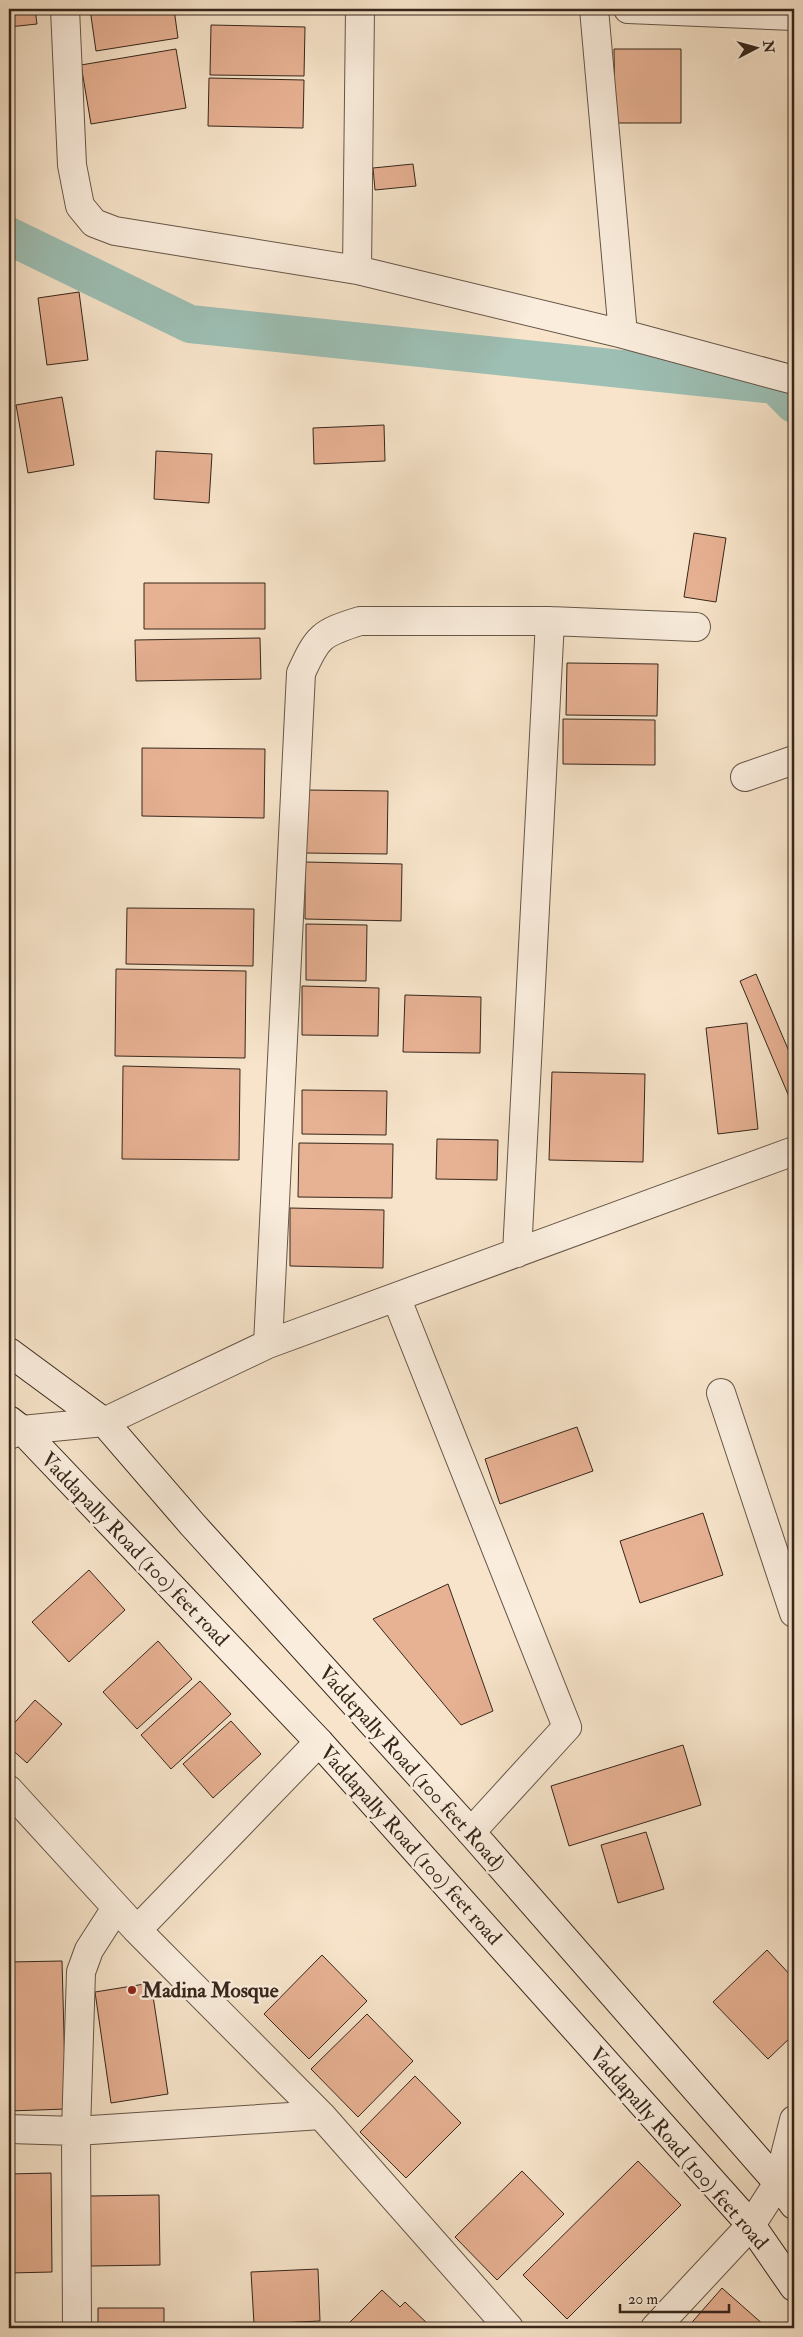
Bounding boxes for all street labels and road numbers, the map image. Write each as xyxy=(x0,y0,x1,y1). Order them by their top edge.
street label: Vaddapally Road (100) feet road xyxy=(35,1446,235,1653)
street label: Vaddepally Road (100 feet Road) xyxy=(312,1660,511,1877)
street label: Vaddapally Road (100) feet road xyxy=(314,1740,508,1951)
street label: Vaddapally Road (100) feet road xyxy=(583,2041,775,2256)

